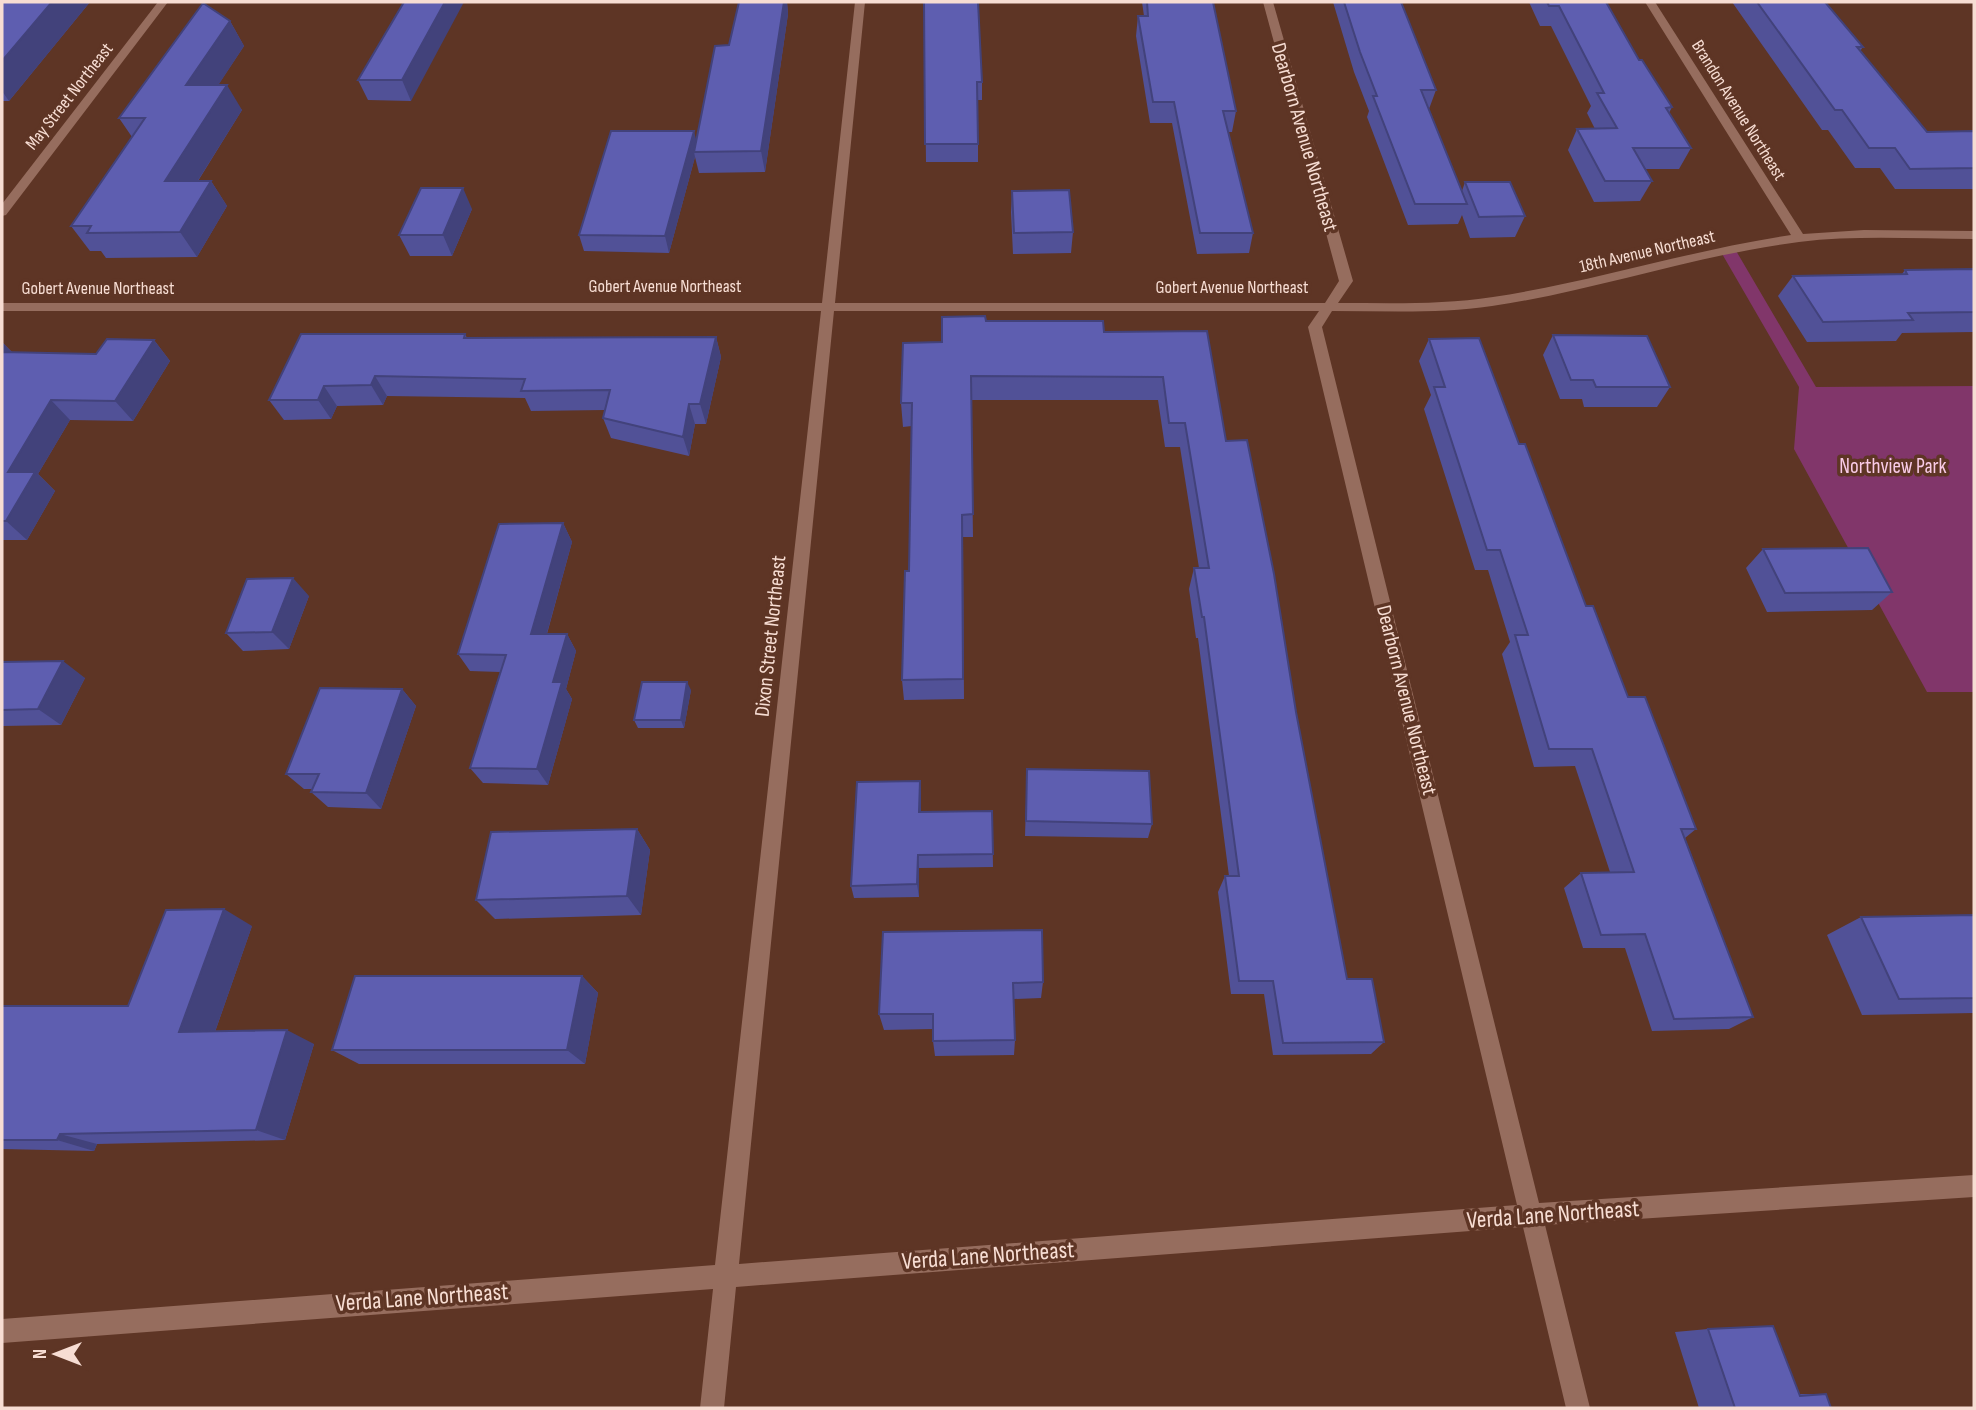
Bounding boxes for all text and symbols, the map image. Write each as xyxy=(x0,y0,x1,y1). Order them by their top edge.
street label: Brandon Avenue Northeast xyxy=(1687,36,1790,185)
street label: May Street Northeast xyxy=(21,38,118,154)
street label: Dearborn Avenue Northeast xyxy=(1266,40,1343,234)
street label: 18th Avenue Northeast xyxy=(1577,226,1717,277)
street label: Gobert Avenue Northeast xyxy=(588,276,742,297)
street label: Gobert Avenue Northeast xyxy=(1155,277,1309,298)
street label: Gobert Avenue Northeast xyxy=(21,278,175,299)
park label: Northview Park xyxy=(1839,454,1947,479)
street label: Dixon Street Northeast xyxy=(750,554,791,718)
street label: Dearborn Avenue Northeast xyxy=(1371,603,1442,798)
street label: Verda Lane Northeast xyxy=(1466,1194,1640,1235)
street label: Verda Lane Northeast xyxy=(901,1235,1075,1276)
street label: Verda Lane Northeast xyxy=(335,1277,509,1318)
north arrow xyxy=(21,1319,91,1389)
text: N xyxy=(29,1349,52,1359)

